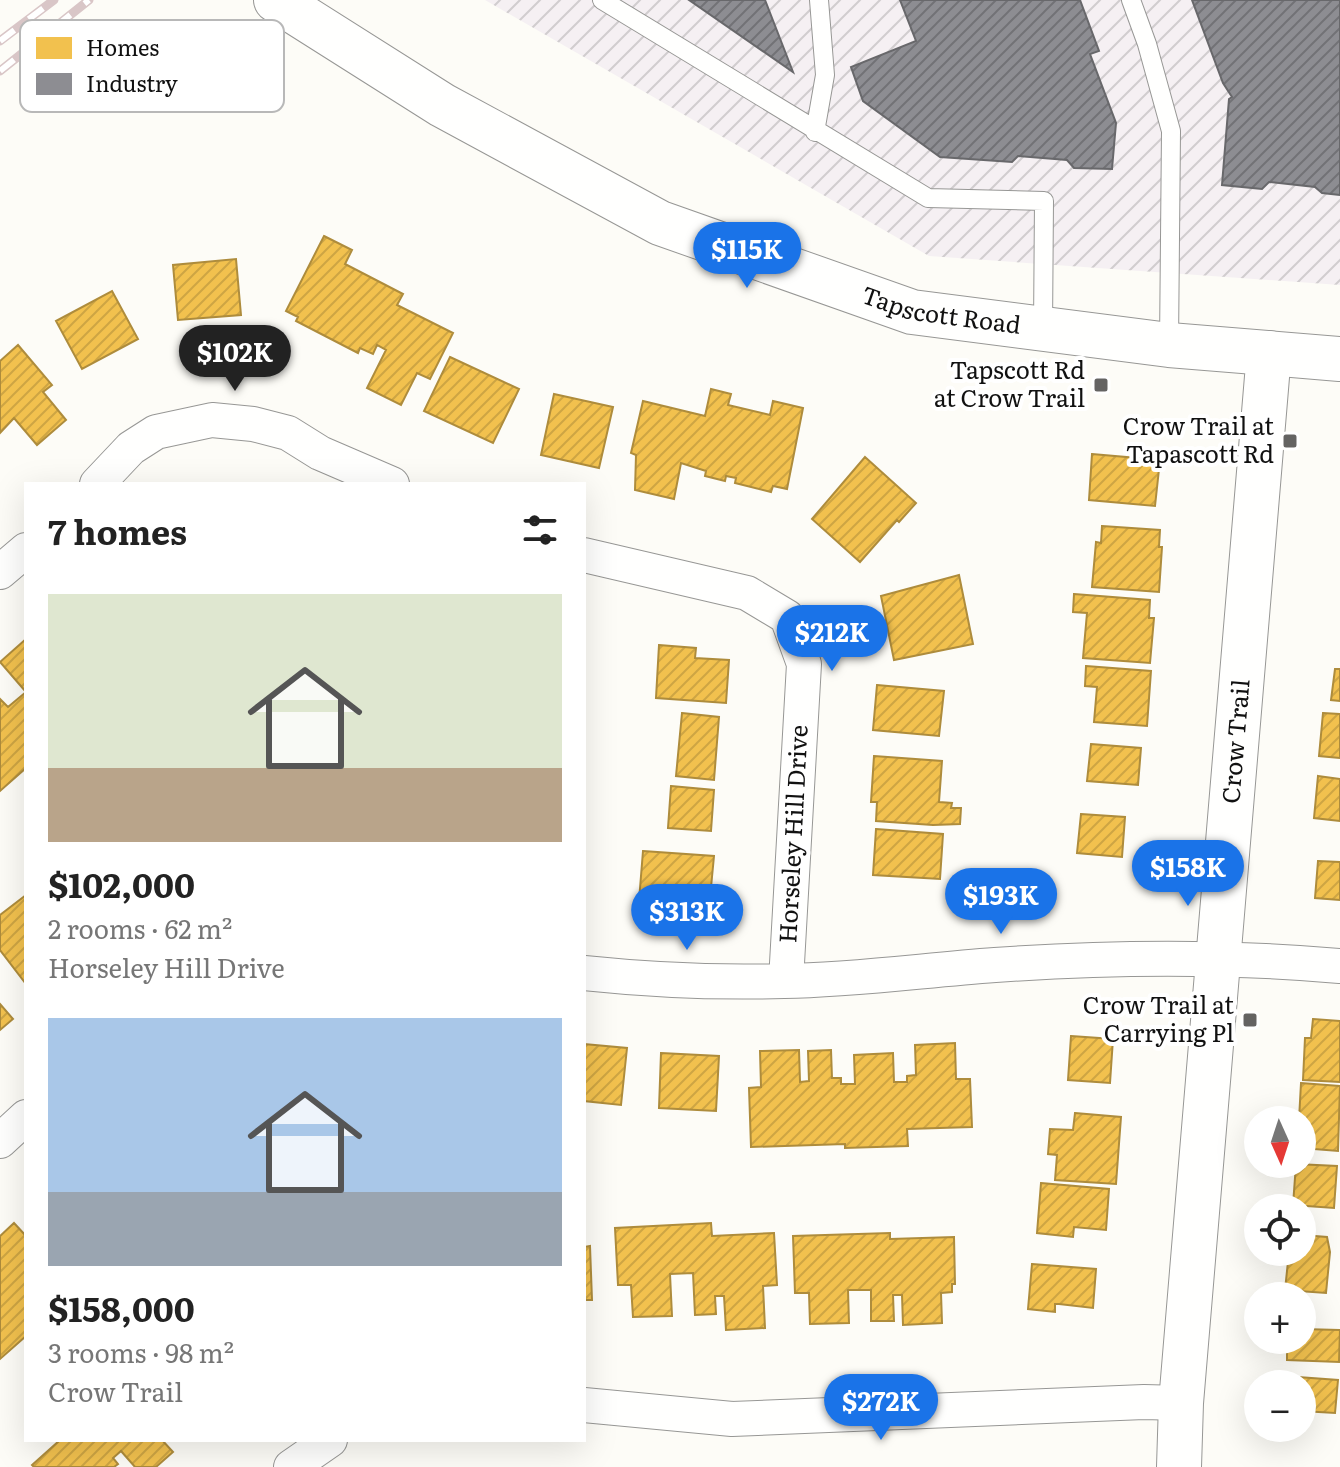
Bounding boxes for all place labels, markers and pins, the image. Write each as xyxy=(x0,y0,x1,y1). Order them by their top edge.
pin: $115K xyxy=(691,222,803,290)
pin: $102K xyxy=(179,325,291,393)
place label: Tapscott Rd at Crow Trail xyxy=(934,351,1085,414)
marker: Tapscott Rd at Crow Trail xyxy=(1092,376,1110,394)
place label: Crow Trail at Tapascott Rd xyxy=(1123,407,1274,470)
marker: Crow Trail at Tapascott Rd xyxy=(1281,432,1299,450)
pin: $212K xyxy=(776,605,888,673)
pin: $158K xyxy=(1132,840,1244,908)
pin: $193K xyxy=(945,868,1057,936)
pin: $313K xyxy=(631,884,743,952)
place label: Crow Trail at Carrying Pl xyxy=(1083,986,1234,1049)
marker: Crow Trail at Carrying Pl xyxy=(1241,1011,1259,1029)
pin: $272K xyxy=(825,1374,937,1442)

